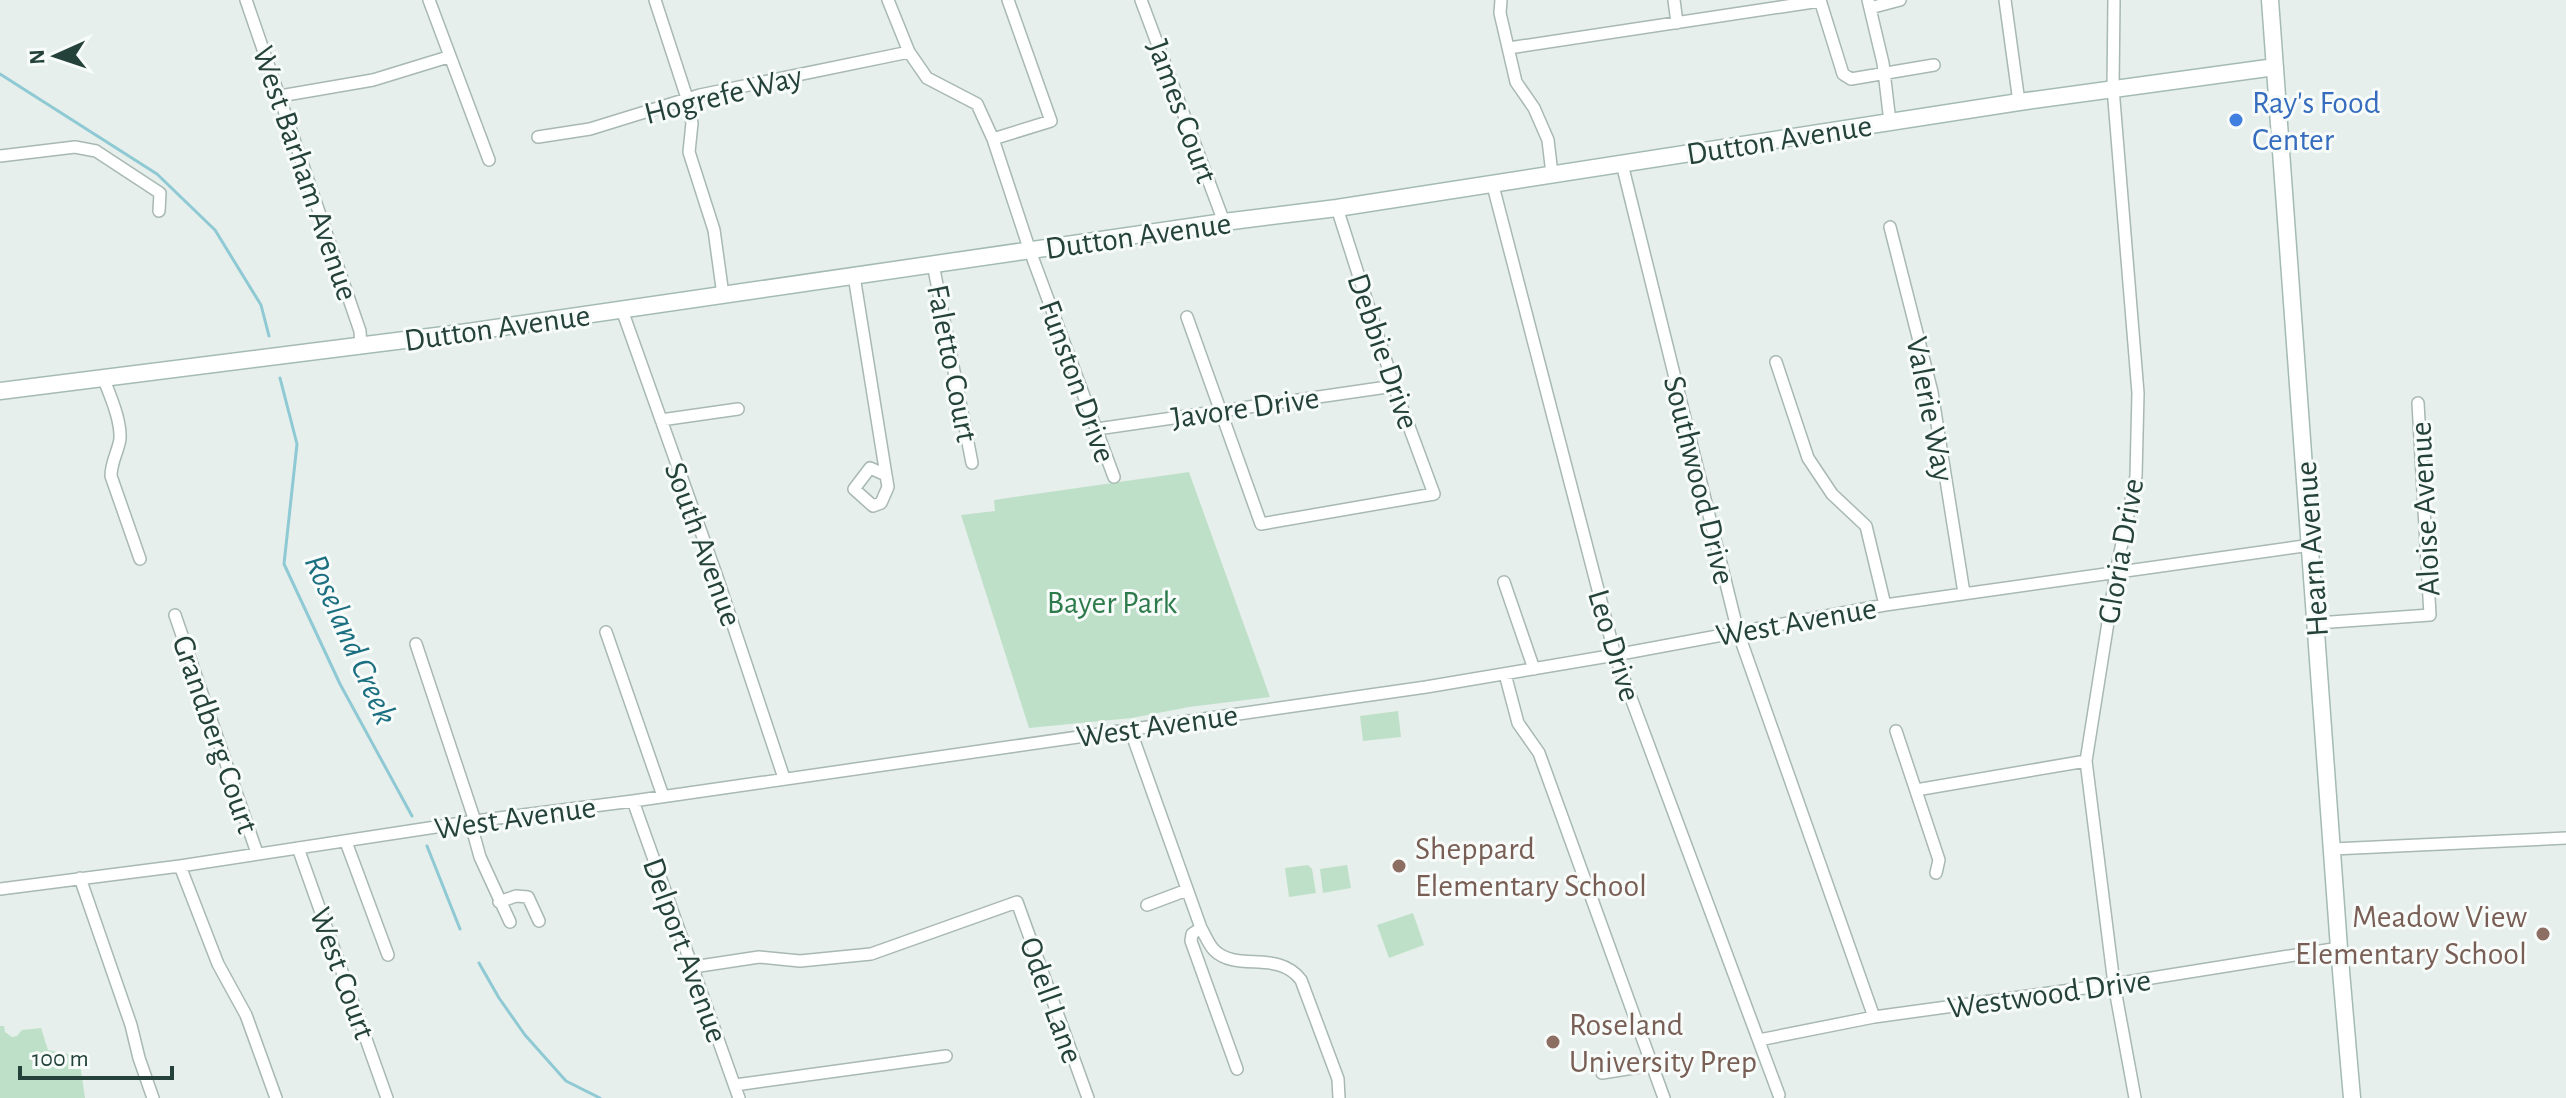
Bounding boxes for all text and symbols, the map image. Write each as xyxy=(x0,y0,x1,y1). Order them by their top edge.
north arrow xyxy=(16,16,96,96)
street label: James Court xyxy=(1141,36,1223,187)
street label: West Barham Avenue xyxy=(247,42,364,305)
text: N xyxy=(26,49,48,65)
street label: Hogrefe Way xyxy=(641,60,806,130)
place label: Ray's Food Center xyxy=(2252,87,2380,156)
street label: Dutton Avenue xyxy=(1684,110,1874,170)
marker: Ray's Food Center xyxy=(2227,111,2245,129)
street label: Dutton Avenue xyxy=(1043,207,1233,265)
street label: Debbie Drive xyxy=(1341,269,1425,433)
street label: Faletto Court xyxy=(921,282,983,445)
street label: Funston Drive xyxy=(1033,296,1121,467)
street label: Dutton Avenue xyxy=(402,299,592,357)
street label: Valerie Way xyxy=(1900,334,1960,485)
street label: Southwood Drive xyxy=(1658,373,1740,588)
street label: Javore Drive xyxy=(1169,382,1321,434)
street label: Aloise Avenue xyxy=(2404,421,2446,597)
street label: South Avenue xyxy=(659,458,747,631)
street label: Hearn Avenue xyxy=(2290,460,2334,638)
street label: Gloria Drive xyxy=(2092,476,2149,626)
water label: Roseland Creek xyxy=(298,550,403,730)
street label: Leo Drive xyxy=(1582,586,1646,705)
park label: Bayer Park xyxy=(1047,587,1178,619)
street label: West Avenue xyxy=(1713,592,1879,652)
street label: Grandberg Court xyxy=(166,631,264,837)
street label: West Avenue xyxy=(1074,699,1240,753)
street label: West Avenue xyxy=(432,791,598,845)
place label: Sheppard Elementary School xyxy=(1415,833,1647,902)
street label: Delport Avenue xyxy=(637,854,733,1047)
marker: Sheppard Elementary School xyxy=(1390,857,1408,875)
place label: Meadow View Elementary School xyxy=(2295,901,2527,970)
street label: West Court xyxy=(304,903,381,1043)
marker: Meadow View Elementary School xyxy=(2534,925,2552,943)
street label: Odell Lane xyxy=(1013,933,1089,1068)
street label: Westwood Drive xyxy=(1945,964,2153,1024)
place label: Roseland University Prep xyxy=(1569,1009,1757,1078)
scale bar xyxy=(20,1030,172,1080)
marker: Roseland University Prep xyxy=(1544,1033,1562,1051)
text: 100 m xyxy=(32,1047,89,1071)

